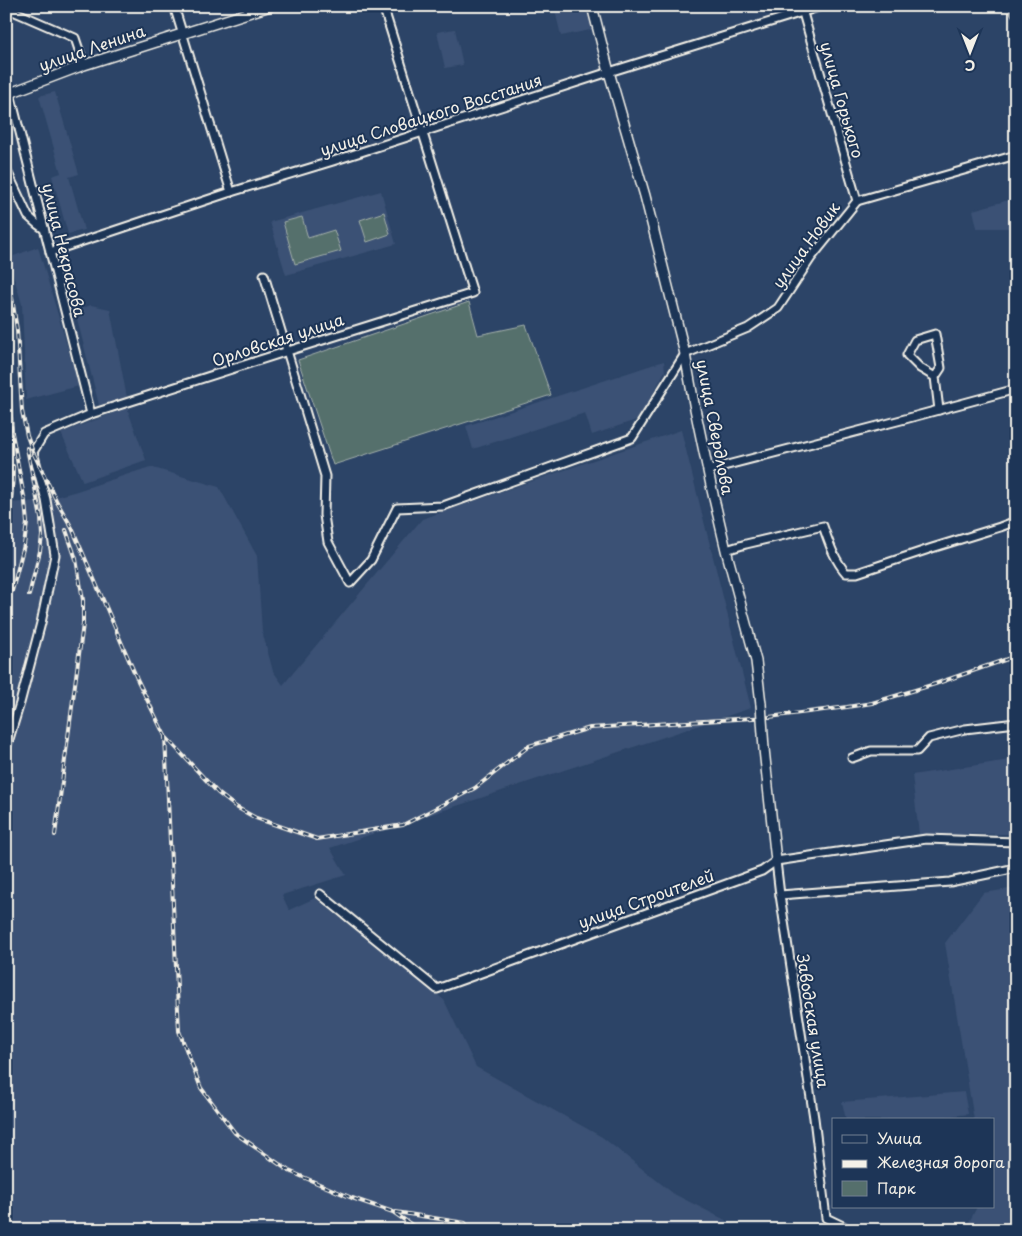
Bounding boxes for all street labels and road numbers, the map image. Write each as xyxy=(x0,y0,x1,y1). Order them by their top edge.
street label: улица Ленина xyxy=(35,18,148,76)
street label: улица Горького xyxy=(815,39,871,161)
street label: улица Словацкого Восстания xyxy=(317,67,545,161)
street label: улица Некрасова xyxy=(37,180,93,319)
street label: улица Новик xyxy=(766,196,845,293)
street label: Орловская улица xyxy=(209,306,347,372)
street label: улица Свердлова xyxy=(691,357,741,497)
street label: улица Строителей xyxy=(574,862,717,934)
street label: Заводская улица xyxy=(792,952,836,1090)

